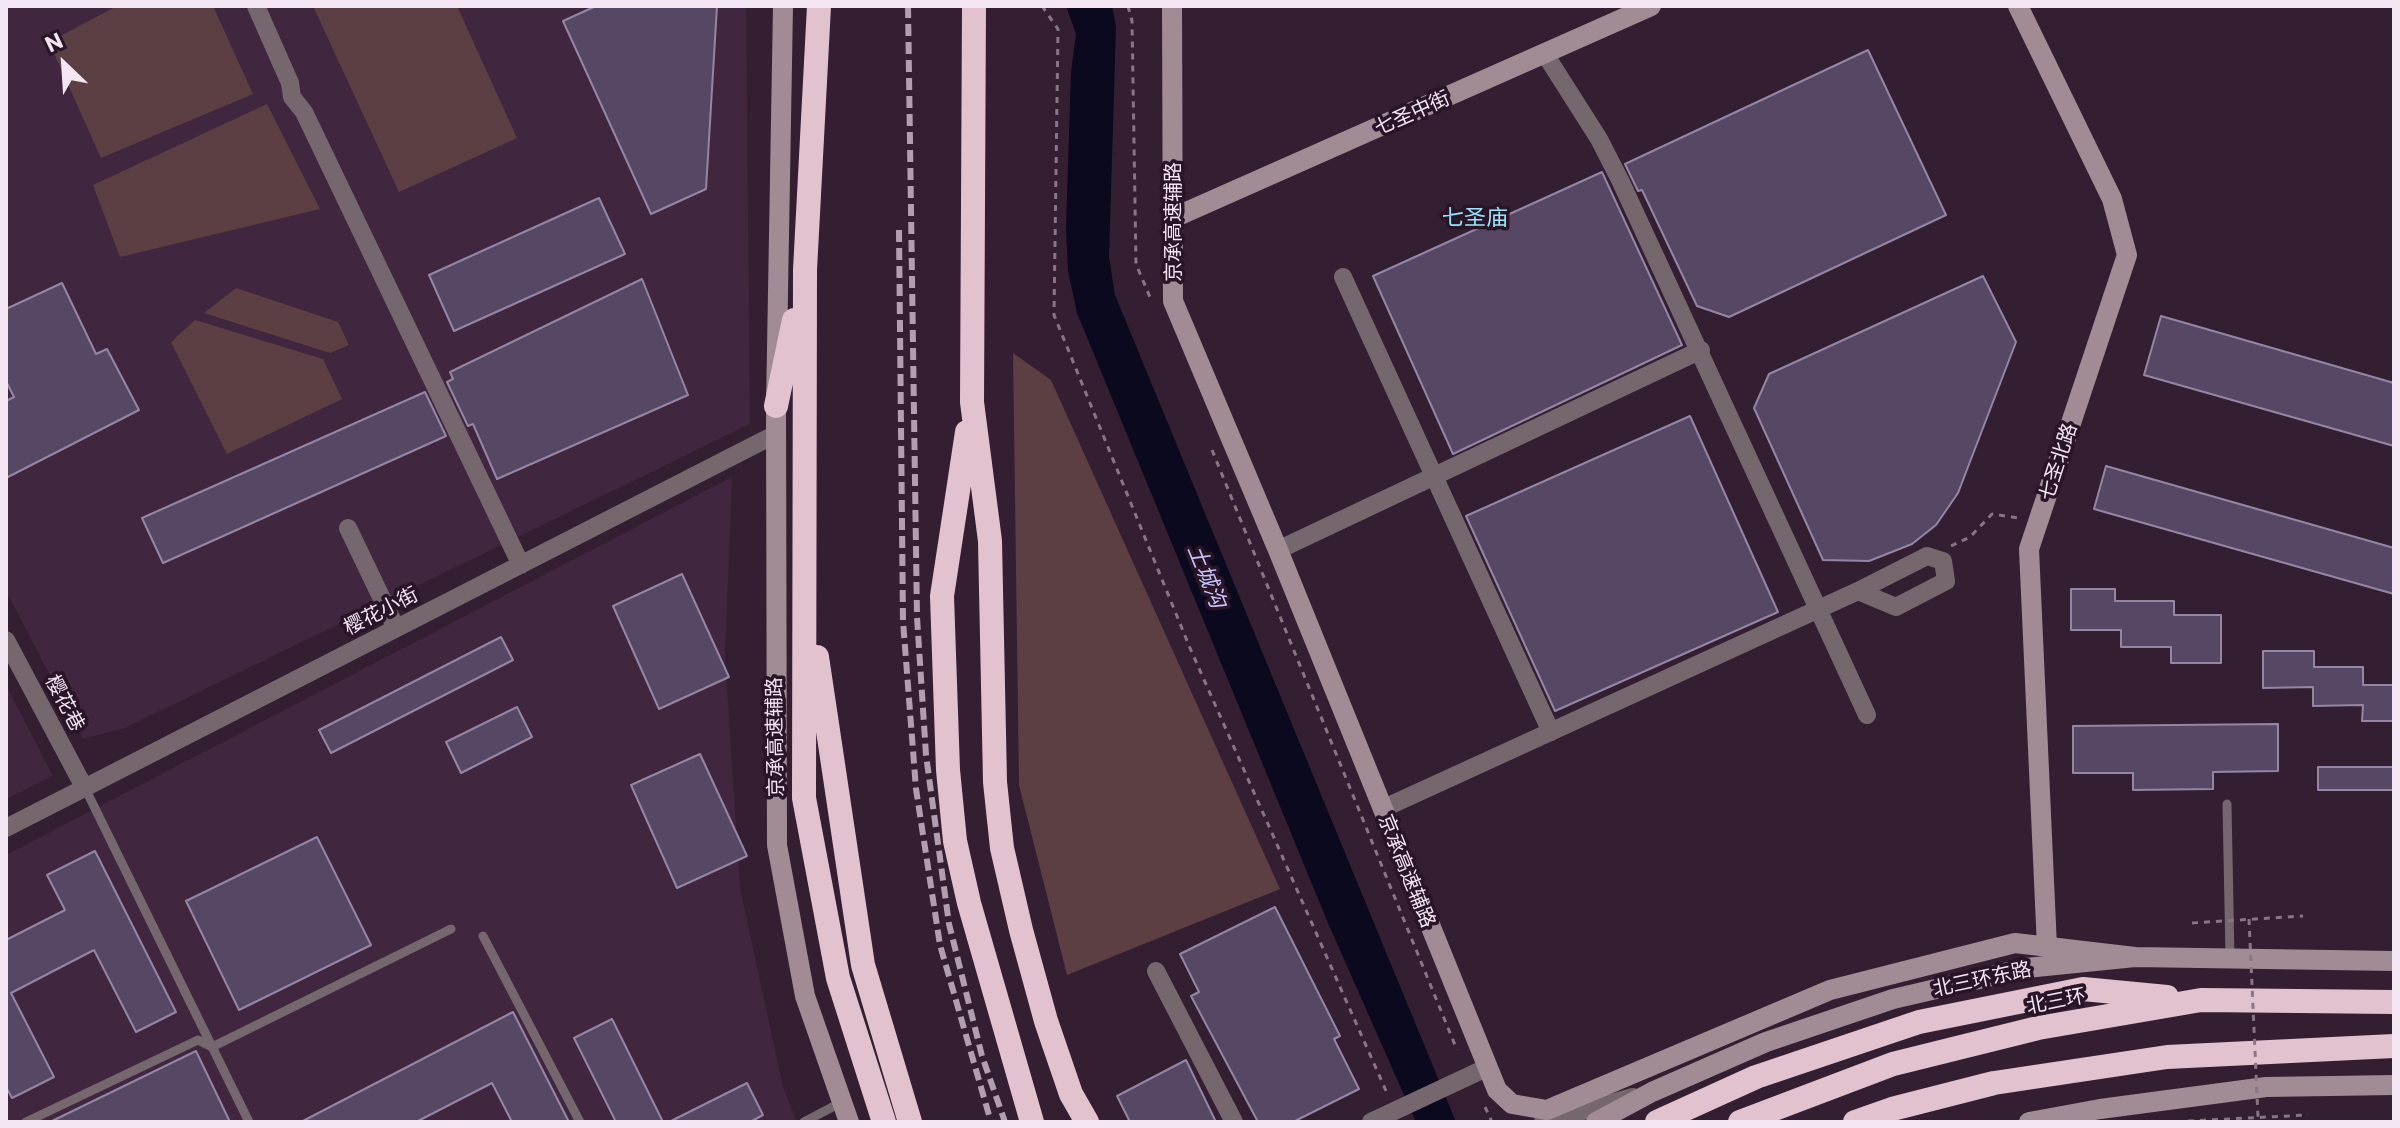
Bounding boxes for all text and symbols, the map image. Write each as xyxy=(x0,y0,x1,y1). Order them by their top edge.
north arrow xyxy=(24,24,104,104)
text: N xyxy=(40,26,67,58)
street label: 七圣中街 xyxy=(1371,86,1453,140)
street label: 京承高速辅路 xyxy=(1161,162,1185,282)
district label: 七圣庙 xyxy=(1442,205,1508,231)
street label: 七圣北路 xyxy=(2034,420,2082,504)
water label: 土城沟 xyxy=(1182,540,1232,612)
street label: 樱花小街 xyxy=(340,582,422,640)
street label: 樱花巷 xyxy=(40,671,90,735)
street label: 京承高速辅路 xyxy=(762,677,788,797)
street label: 京承高速辅路 xyxy=(1373,811,1441,931)
street label: 北三环东路 xyxy=(1931,957,2033,1001)
street label: 北三环 xyxy=(2024,983,2088,1019)

